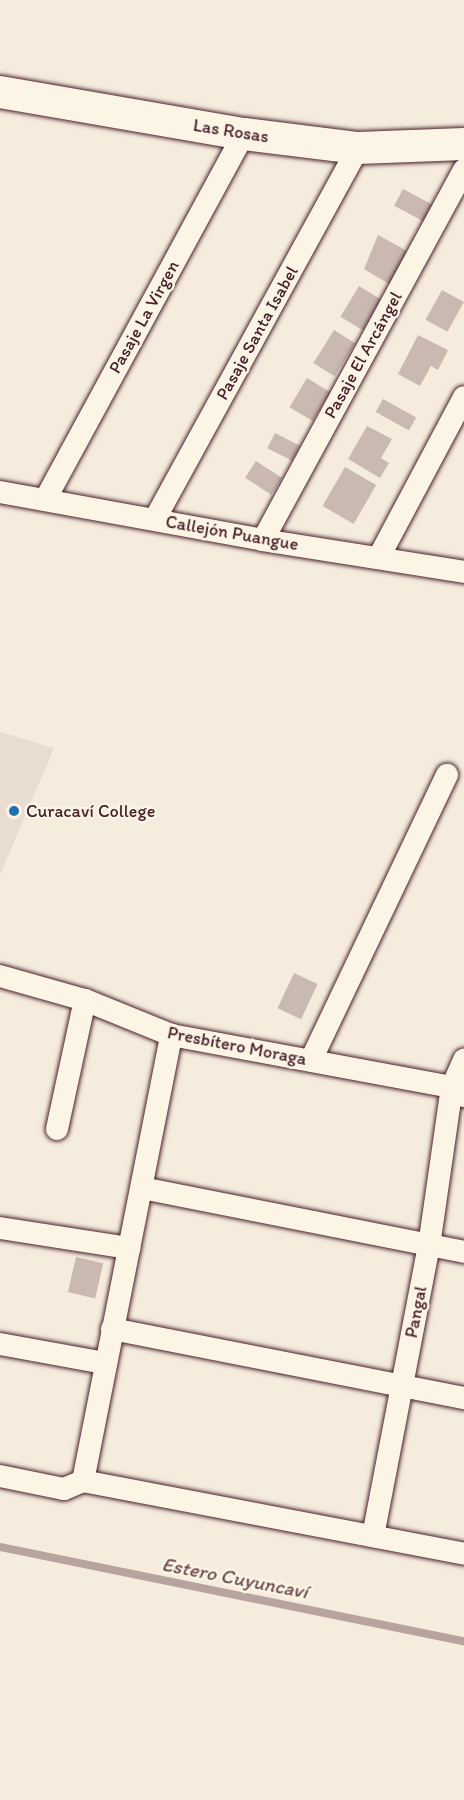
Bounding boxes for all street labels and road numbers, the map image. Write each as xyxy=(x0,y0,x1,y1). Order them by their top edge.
street label: Las Rosas xyxy=(192,114,270,148)
street label: Pasaje La Virgen xyxy=(104,257,184,377)
street label: Pasaje Santa Isabel xyxy=(211,262,303,404)
street label: Pasaje El Arcángel xyxy=(319,288,407,422)
street label: Callejón Puangue xyxy=(164,511,300,555)
street label: Presbítero Moraga xyxy=(166,1022,308,1070)
street label: Pangal xyxy=(400,1284,432,1340)

